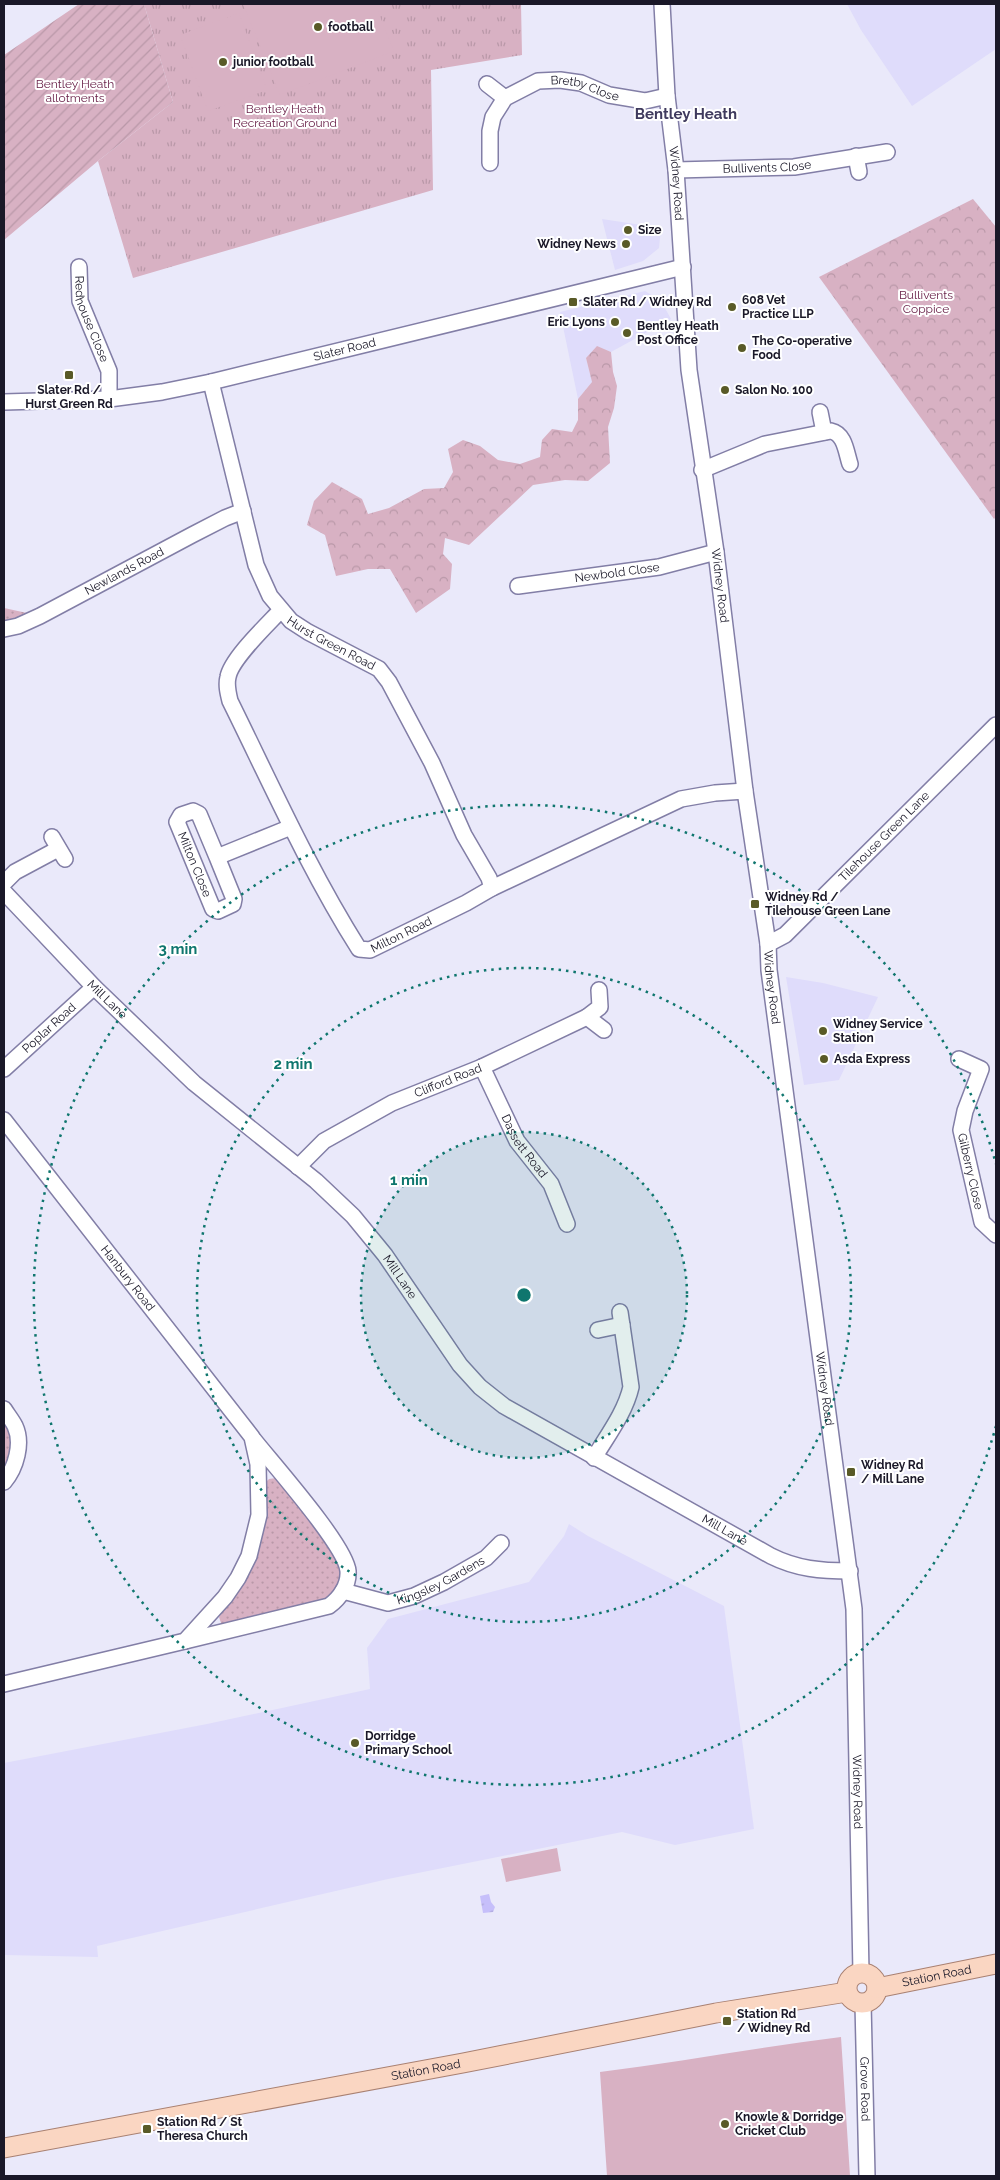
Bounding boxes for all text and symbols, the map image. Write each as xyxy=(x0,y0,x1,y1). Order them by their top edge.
place label: football xyxy=(328,20,374,34)
marker: football xyxy=(312,21,324,33)
place label: junior football xyxy=(231,55,314,69)
marker: junior football xyxy=(217,56,229,68)
street label: Bretby Close xyxy=(550,73,620,104)
park label: Bentley Heath allotments xyxy=(36,77,114,105)
park label: Bentley Heath Recreation Ground xyxy=(233,102,337,130)
district label: Bentley Heath xyxy=(635,105,737,123)
street label: Widney Road xyxy=(666,145,686,221)
street label: Bullivents Close xyxy=(722,157,812,176)
place label: Size xyxy=(638,223,661,237)
marker: Size xyxy=(622,224,634,236)
place label: Widney News xyxy=(537,237,616,251)
marker: Widney News xyxy=(620,238,632,250)
street label: Redhouse Close xyxy=(72,275,111,364)
park label: Bullivents Coppice xyxy=(899,288,953,316)
place label: 608 Vet Practice LLP xyxy=(742,293,814,321)
place label: Slater Rd / Widney Rd xyxy=(583,295,712,309)
marker: Slater Rd / Widney Rd xyxy=(567,296,579,308)
marker: 608 Vet Practice LLP xyxy=(726,301,738,313)
place label: Eric Lyons xyxy=(547,315,605,329)
marker: Eric Lyons xyxy=(609,316,621,328)
place label: Bentley Heath Post Office xyxy=(637,319,719,347)
marker: Bentley Heath Post Office xyxy=(621,327,633,339)
place label: The Co-operative Food xyxy=(752,334,852,362)
street label: Slater Road xyxy=(312,335,377,364)
marker: The Co-operative Food xyxy=(736,342,748,354)
marker: Slater Rd / Hurst Green Rd xyxy=(63,369,75,381)
place label: Slater Rd / Hurst Green Rd xyxy=(25,383,113,411)
place label: Salon No. 100 xyxy=(735,383,813,397)
marker: Salon No. 100 xyxy=(719,384,731,396)
street label: Newlands Road xyxy=(82,544,166,598)
street label: Widney Road xyxy=(709,548,732,624)
street label: Newbold Close xyxy=(574,560,660,585)
street label: Hurst Green Road xyxy=(284,613,378,673)
street label: Tilehouse Green Lane xyxy=(836,788,932,884)
street label: Milton Close xyxy=(175,830,214,899)
place label: Widney Rd / Tilehouse Green Lane xyxy=(765,890,891,918)
marker: Widney Rd / Tilehouse Green Lane xyxy=(749,898,761,910)
street label: Milton Road xyxy=(368,914,434,956)
text: 3 min xyxy=(159,940,197,958)
street label: Widney Road xyxy=(761,950,783,1025)
street label: Mill Lane xyxy=(84,977,130,1022)
street label: Poplar Road xyxy=(19,1000,79,1056)
place label: Widney Service Station xyxy=(833,1017,923,1045)
marker: Widney Service Station xyxy=(817,1025,829,1037)
place label: Asda Express xyxy=(834,1052,910,1066)
marker: Asda Express xyxy=(818,1053,830,1065)
text: 2 min xyxy=(274,1055,312,1073)
street label: Clifford Road xyxy=(412,1061,484,1100)
street label: Dassett Road xyxy=(498,1112,550,1181)
street label: Gilberry Close xyxy=(955,1132,986,1211)
text: 1 min xyxy=(390,1171,428,1189)
street label: Hanbury Road xyxy=(98,1243,158,1314)
street label: Mill Lane xyxy=(380,1252,420,1302)
centre of rings xyxy=(515,1286,533,1304)
street label: Widney Road xyxy=(813,1351,837,1427)
place label: Widney Rd / Mill Lane xyxy=(861,1458,924,1486)
marker: Widney Rd / Mill Lane xyxy=(845,1466,857,1478)
street label: Mill Lane xyxy=(700,1512,750,1548)
street label: Kingsley Gardens xyxy=(395,1553,487,1607)
place label: Dorridge Primary School xyxy=(365,1729,452,1757)
marker: Dorridge Primary School xyxy=(349,1737,361,1749)
street label: Widney Road xyxy=(850,1754,865,1829)
street label: Station Road xyxy=(901,1962,973,1990)
place label: Station Rd / Widney Rd xyxy=(737,2007,810,2035)
marker: Station Rd / Widney Rd xyxy=(721,2015,733,2027)
street label: Station Road xyxy=(390,2057,462,2083)
street label: Grove Road xyxy=(857,2057,873,2121)
place label: Knowle & Dorridge Cricket Club xyxy=(735,2110,843,2138)
place label: Station Rd / St Theresa Church xyxy=(157,2115,248,2143)
marker: Knowle & Dorridge Cricket Club xyxy=(719,2118,731,2130)
marker: Station Rd / St Theresa Church xyxy=(141,2123,153,2135)

